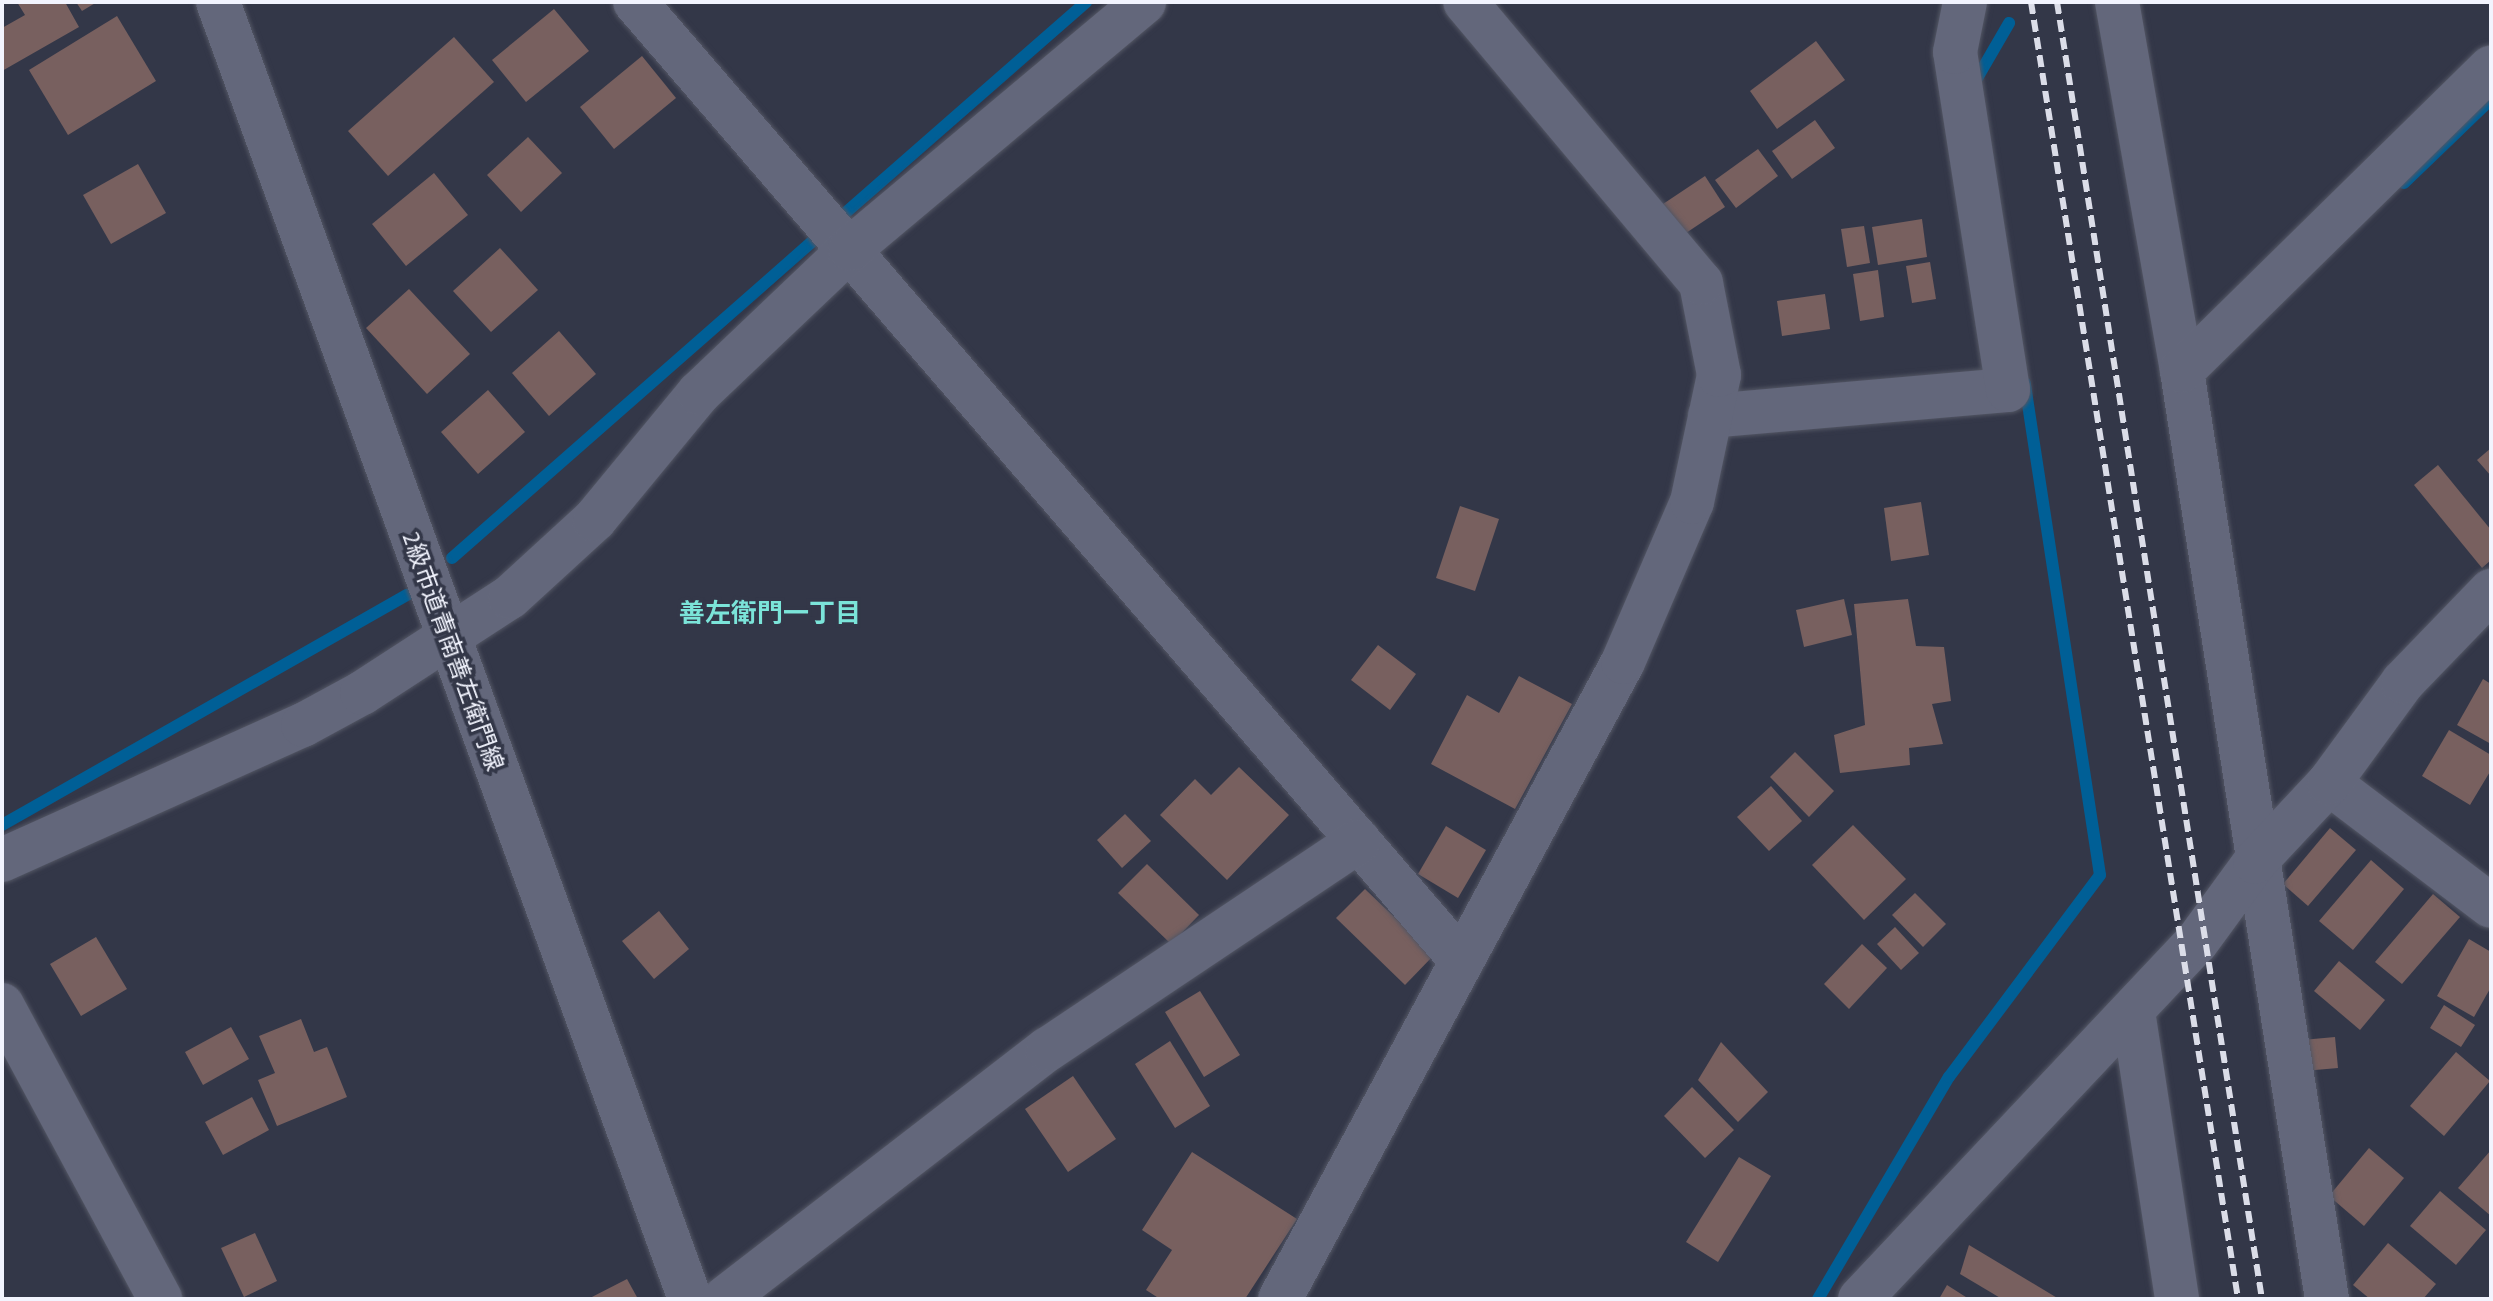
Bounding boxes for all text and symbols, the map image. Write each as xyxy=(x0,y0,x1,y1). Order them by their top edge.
street label: 2級市道青南善左衛門線 xyxy=(396,527,510,775)
district label: 善左衛門一丁目 xyxy=(679,597,861,629)

